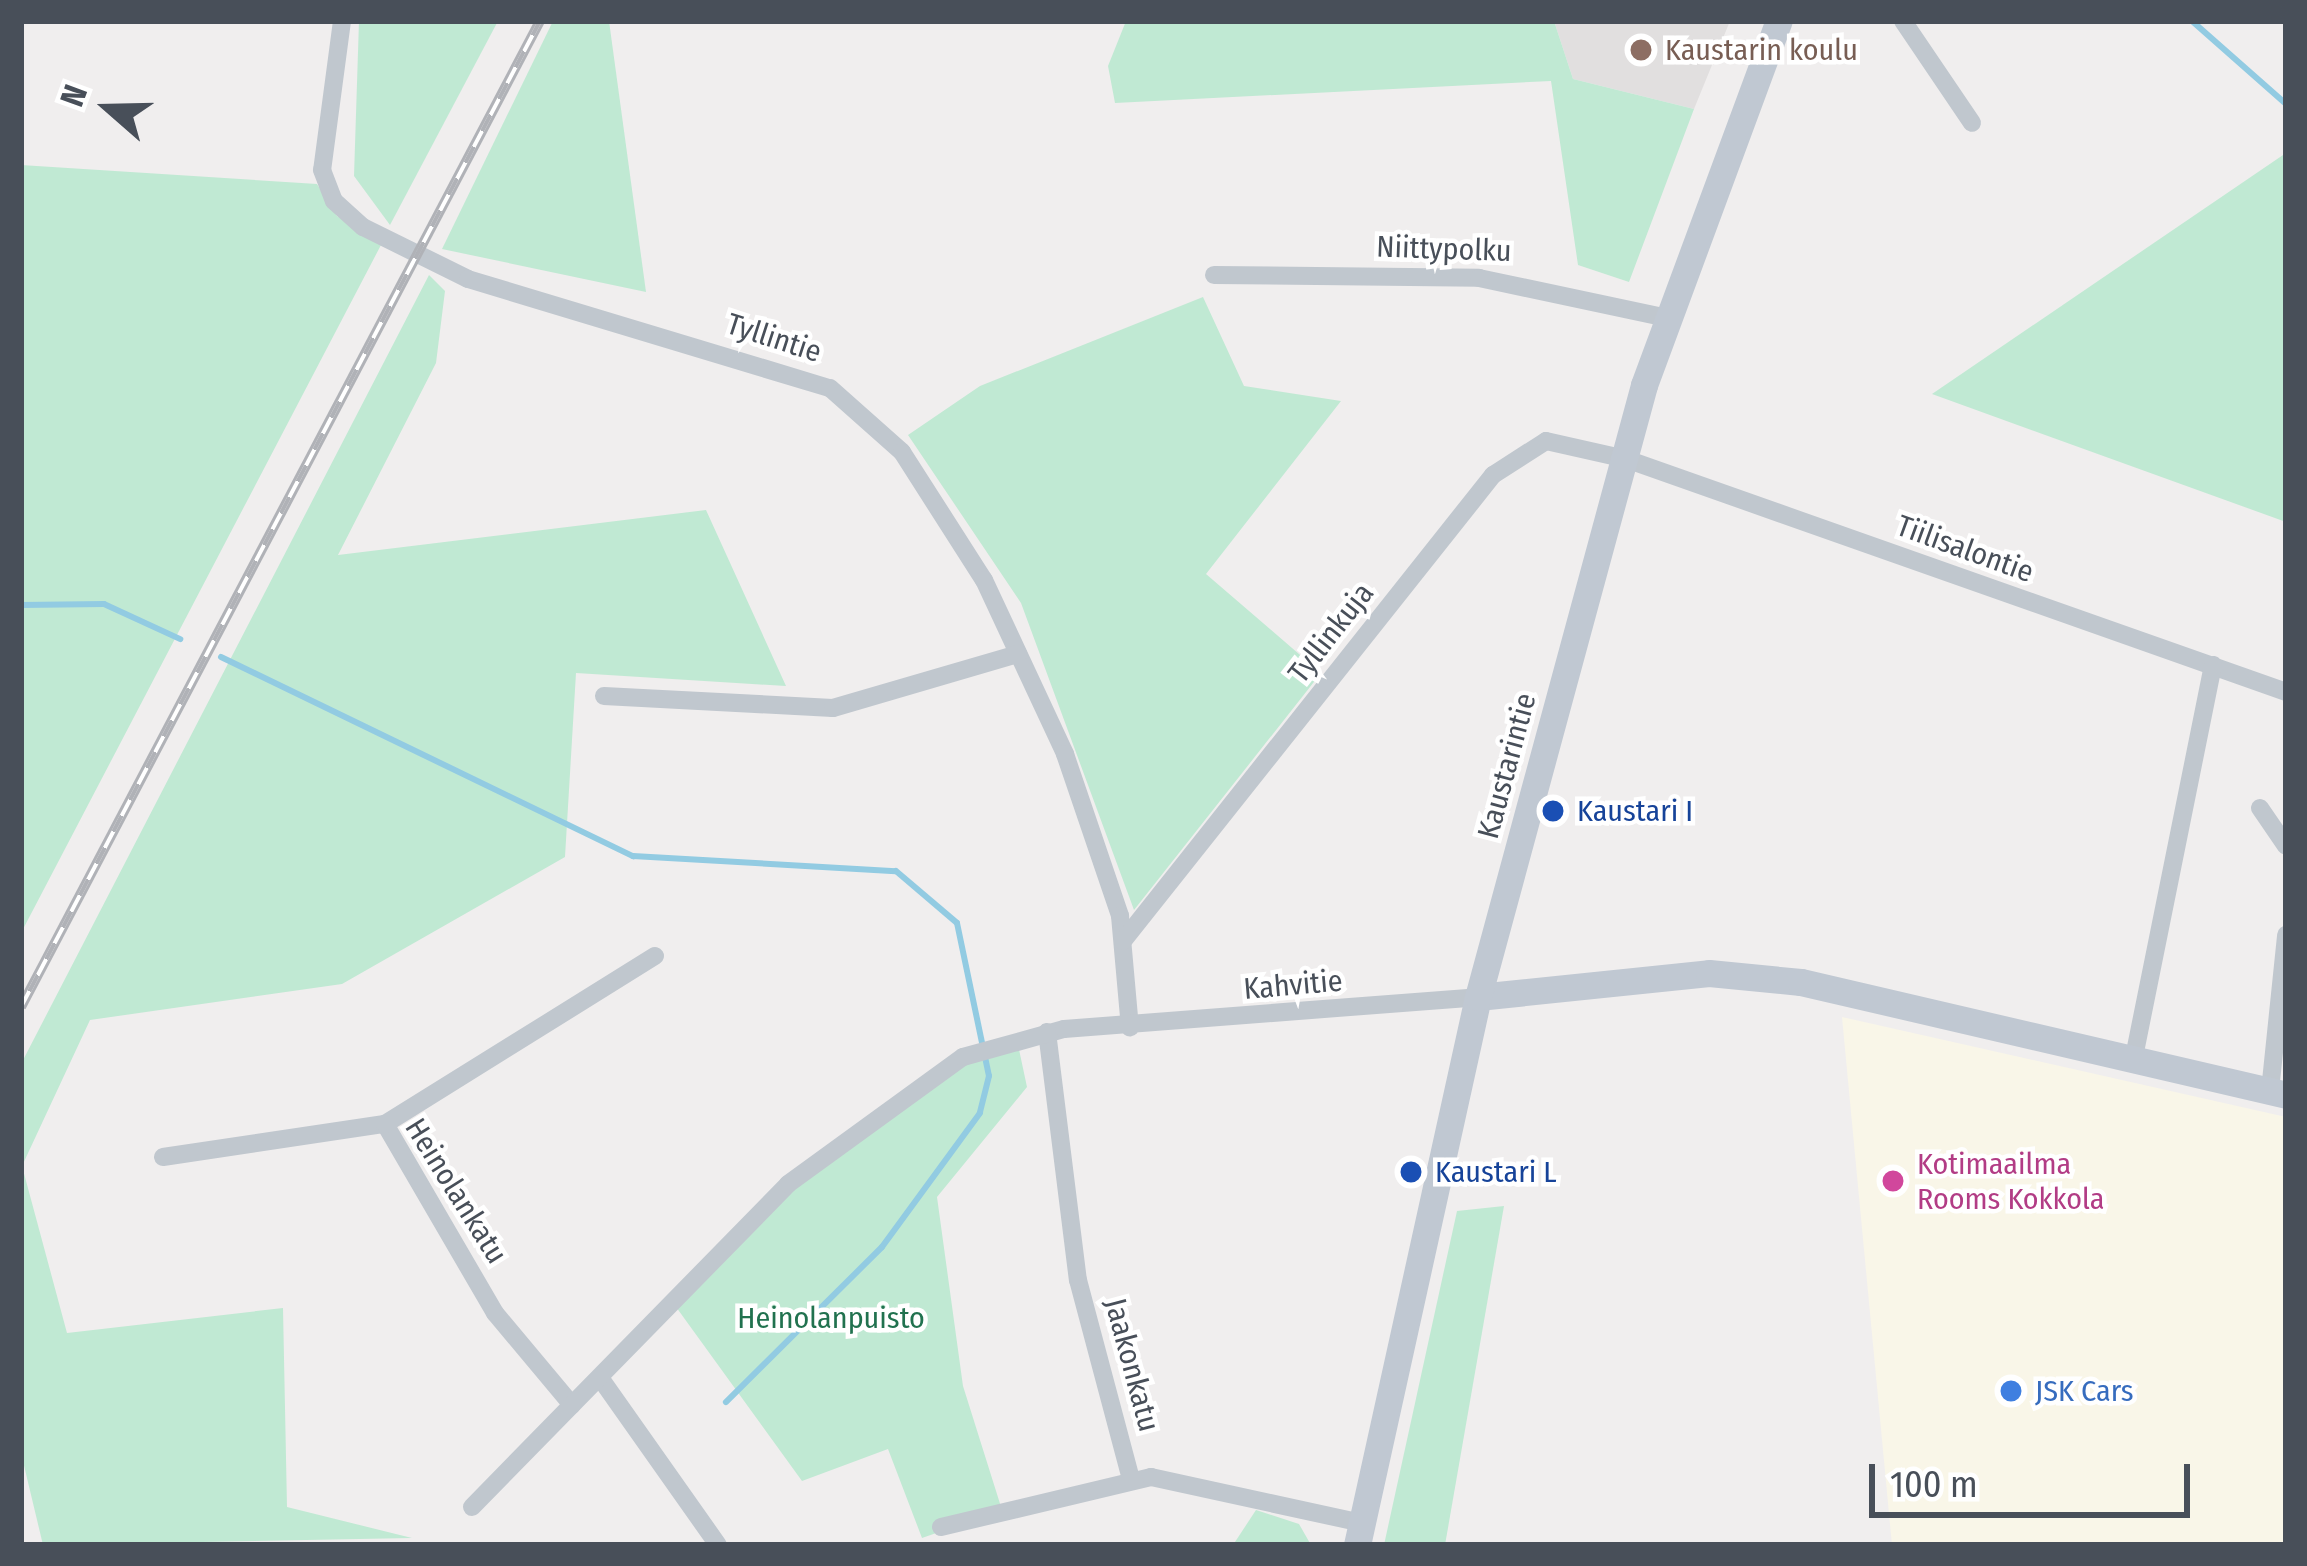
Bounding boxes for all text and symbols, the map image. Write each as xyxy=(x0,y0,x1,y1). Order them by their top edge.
place label: Kaustarin koulu xyxy=(1665,32,1858,68)
marker: Kaustarin koulu xyxy=(1628,37,1654,63)
north arrow xyxy=(48,48,168,168)
text: N xyxy=(52,80,96,112)
street label: Niittypolku xyxy=(1376,229,1512,269)
street label: Tyllintie xyxy=(722,306,826,370)
street label: Tiilisalontie xyxy=(1892,508,2038,590)
street label: Tyllinkuja xyxy=(1281,576,1381,690)
street label: Kaustarintie xyxy=(1470,689,1544,843)
place label: Kaustari I xyxy=(1577,793,1693,829)
marker: Kaustari I xyxy=(1540,798,1566,824)
street label: Kahvitie xyxy=(1242,963,1344,1007)
street label: Heinolankatu xyxy=(397,1112,515,1270)
place label: Kotimaailma Rooms Kokkola xyxy=(1917,1146,2105,1216)
place label: Kaustari L xyxy=(1435,1154,1557,1190)
marker: Kaustari L xyxy=(1398,1159,1424,1185)
marker: Kotimaailma Rooms Kokkola xyxy=(1880,1168,1906,1194)
street label: Jaakonkatu xyxy=(1097,1294,1167,1436)
park label: Heinolanpuisto xyxy=(737,1300,925,1336)
place label: JSK Cars xyxy=(2035,1373,2133,1409)
marker: JSK Cars xyxy=(1998,1378,2024,1404)
scale bar xyxy=(1875,1440,2196,1514)
text: 100 m xyxy=(1890,1463,1978,1507)

